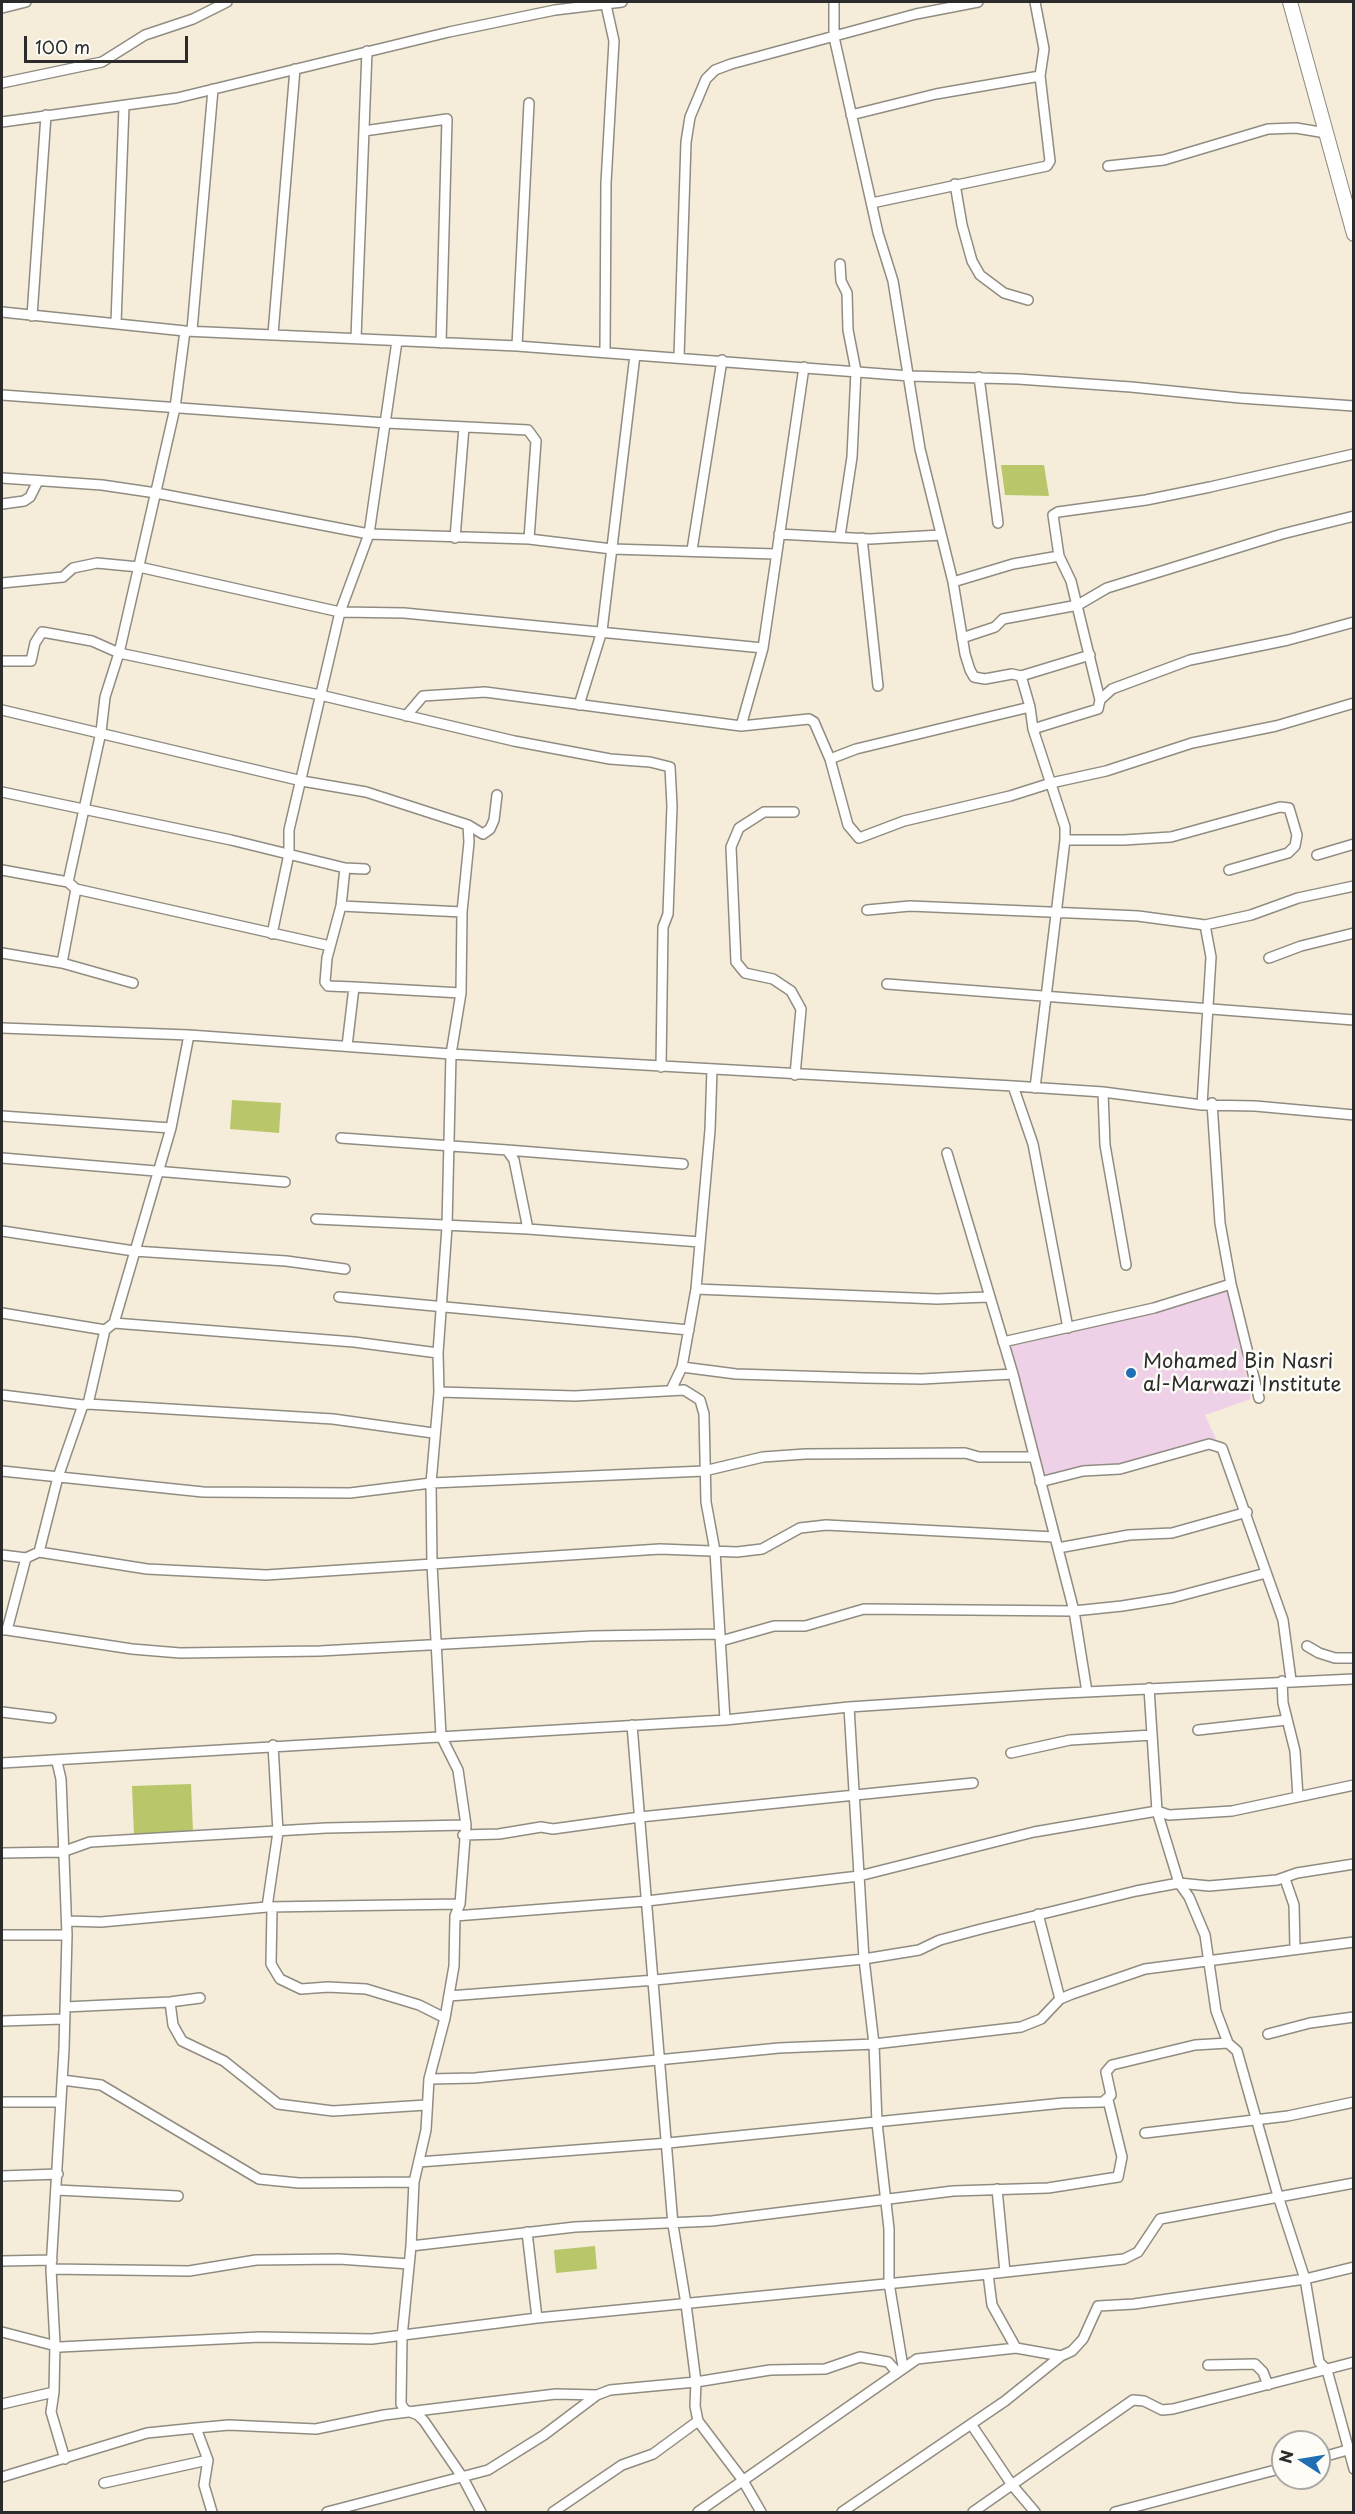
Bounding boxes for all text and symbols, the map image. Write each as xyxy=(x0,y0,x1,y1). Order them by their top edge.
scale bar xyxy=(27,24,190,62)
text: 100 m xyxy=(35,33,90,60)
place label: Mohamed Bin Nasri al-Marwazi Institute xyxy=(1143,1350,1341,1397)
marker: Mohamed Bin Nasri al-Marwazi Institute xyxy=(1124,1366,1138,1380)
north arrow xyxy=(1271,2430,1331,2490)
text: N xyxy=(1272,2448,1298,2465)

